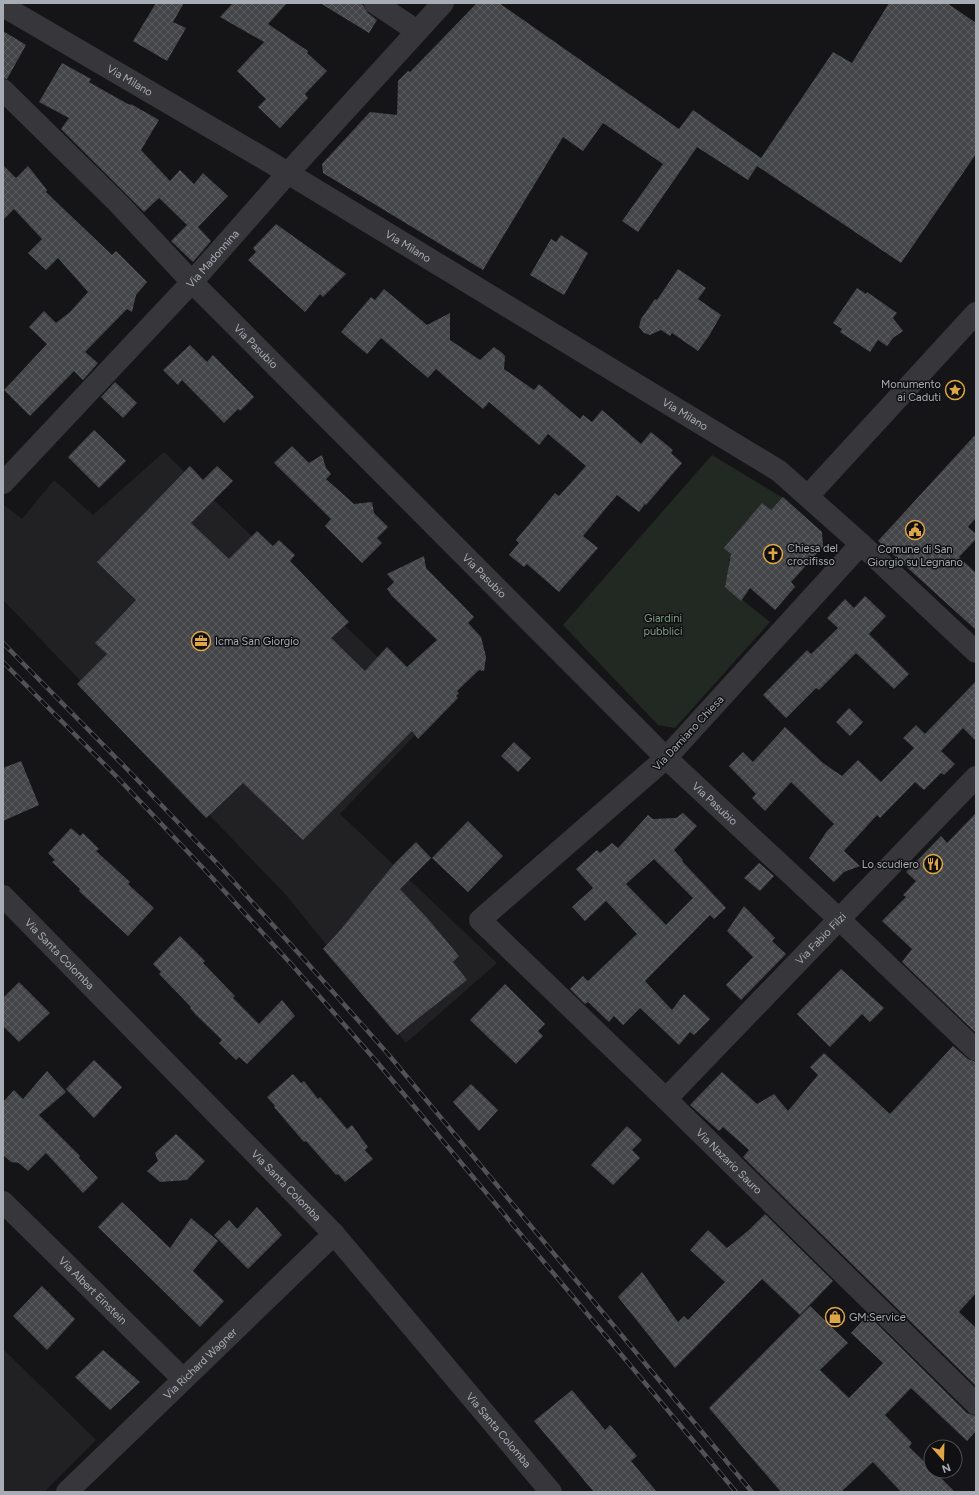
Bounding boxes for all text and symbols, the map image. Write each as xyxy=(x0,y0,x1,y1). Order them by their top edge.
street label: Via Milano xyxy=(104,62,155,99)
street label: Via Madonnina xyxy=(184,227,242,291)
street label: Via Milano xyxy=(383,228,433,265)
street label: Via Pasubio xyxy=(231,322,280,371)
place label: Monumento ai Caduti xyxy=(881,378,941,404)
place icon: Monumento ai Caduti xyxy=(944,379,966,401)
street label: Via Milano xyxy=(660,396,710,433)
public building icon: Comune di San Giorgio su Legnano xyxy=(904,519,926,541)
place label: Chiesa del crocifisso xyxy=(787,542,838,568)
church icon: Chiesa del crocifisso xyxy=(762,543,784,565)
place label: Comune di San Giorgio su Legnano xyxy=(867,543,963,569)
street label: Via Pasubio xyxy=(459,551,509,601)
park label: Giardini pubblici xyxy=(643,612,683,638)
office icon: Icma San Giorgio xyxy=(190,630,212,652)
place label: Icma San Giorgio xyxy=(215,635,299,648)
street label: Via Damiano Chiesa xyxy=(650,693,726,774)
street label: Via Pasubio xyxy=(689,780,740,828)
restaurant icon: Lo scudiero xyxy=(922,853,944,875)
place label: Lo scudiero xyxy=(862,858,919,871)
street label: Via Fabio Filzi xyxy=(793,910,849,967)
street label: Via Santa Colomba xyxy=(22,916,97,992)
street label: Via Nazario Sauro xyxy=(693,1126,765,1197)
street label: Via Santa Colomba xyxy=(248,1148,324,1224)
street label: Via Albert Einstein xyxy=(56,1254,129,1327)
shop icon: GM.Service xyxy=(824,1306,846,1328)
place label: GM.Service xyxy=(849,1311,906,1324)
street label: Via Richard Wagner xyxy=(161,1325,240,1402)
street label: Via Santa Colomba xyxy=(463,1390,534,1470)
north arrow xyxy=(923,1439,963,1479)
text: N xyxy=(940,1460,952,1475)

